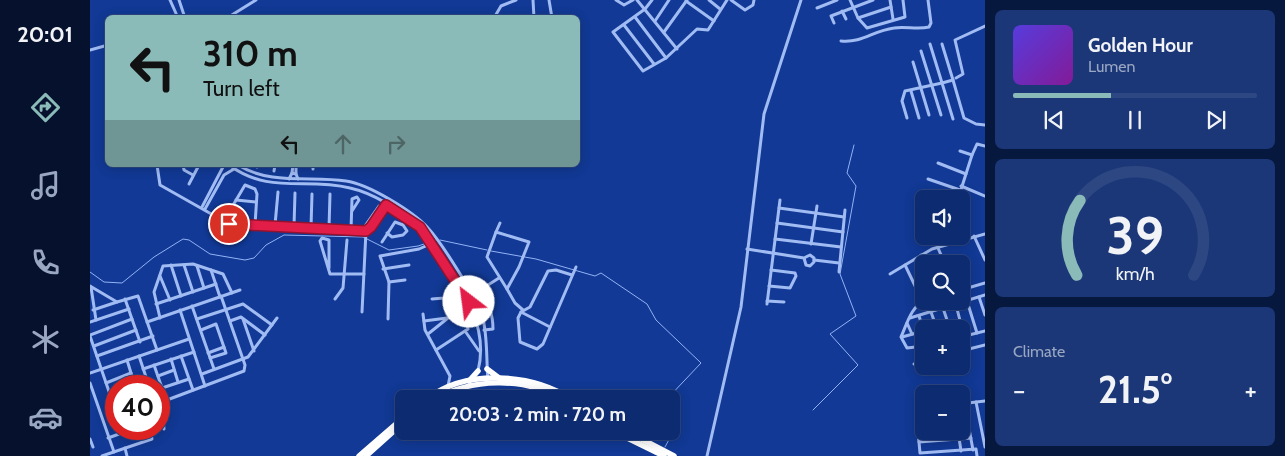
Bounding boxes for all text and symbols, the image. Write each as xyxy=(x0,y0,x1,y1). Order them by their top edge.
text: 20:01 xyxy=(17,21,73,48)
text: 310 m xyxy=(203,32,298,75)
text: Golden Hour xyxy=(1088,34,1193,57)
icon: left xyxy=(120,35,185,100)
text: Lumen xyxy=(1088,57,1135,76)
text: Turn left xyxy=(203,75,280,102)
icon: directions xyxy=(28,90,63,125)
icon: previous xyxy=(1040,106,1068,134)
icon: pause xyxy=(1121,106,1149,134)
icon: next xyxy=(1202,106,1230,134)
icon: left xyxy=(276,130,304,158)
icon: ahead xyxy=(329,130,357,158)
icon: right xyxy=(382,130,410,158)
icon: music xyxy=(28,168,63,203)
map controls xyxy=(915,190,970,440)
button: sound xyxy=(915,190,970,245)
pin xyxy=(208,203,250,245)
text: 39 xyxy=(1106,204,1164,267)
icon: arrive xyxy=(215,210,243,238)
icon: phone xyxy=(28,245,63,280)
button: search xyxy=(915,255,970,310)
text: km/h xyxy=(1115,263,1155,284)
position arrow xyxy=(442,275,494,327)
button: + xyxy=(915,320,970,375)
icon: climate xyxy=(28,322,63,357)
text: Climate xyxy=(1013,342,1065,361)
text: 21.5° xyxy=(1098,366,1172,413)
text: − xyxy=(1013,373,1025,407)
text: + xyxy=(1245,373,1257,407)
speed limit sign: 40 xyxy=(105,375,170,440)
button: − xyxy=(915,385,970,440)
icon: car xyxy=(28,400,63,435)
text: 20:03 · 2 min · 720 m xyxy=(449,403,626,426)

